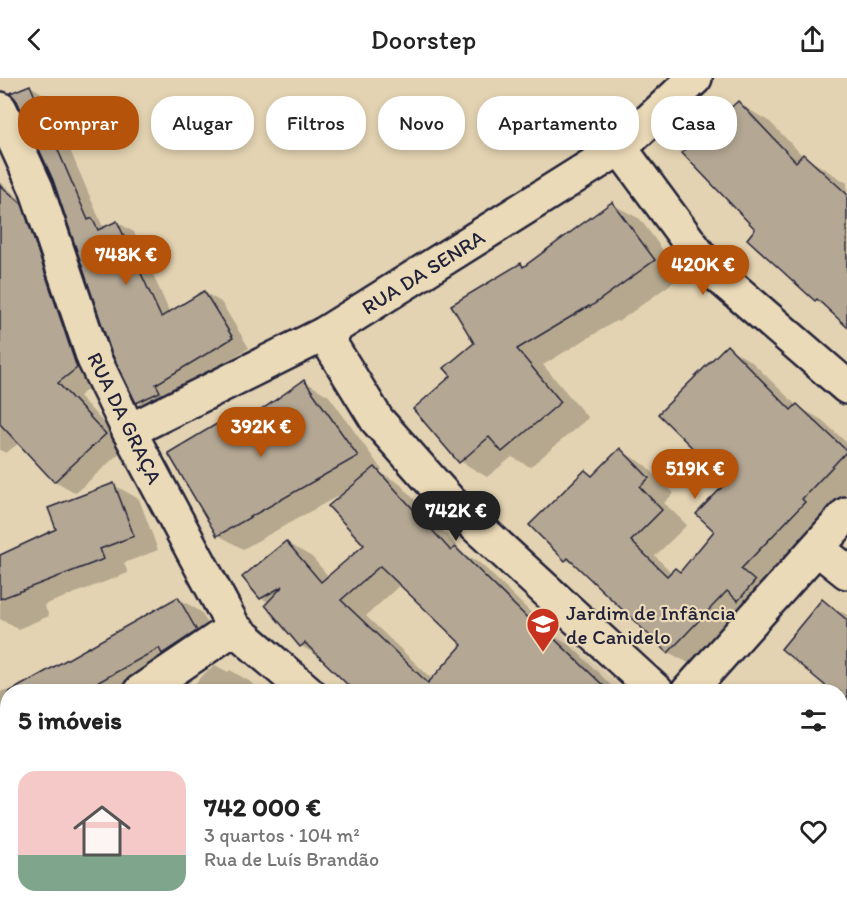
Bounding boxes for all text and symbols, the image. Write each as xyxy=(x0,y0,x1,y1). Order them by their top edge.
icon: back xyxy=(18,23,51,56)
text: Doorstep xyxy=(371,23,476,56)
icon: share xyxy=(796,23,829,56)
chip: Comprar xyxy=(18,96,139,150)
chip: Alugar xyxy=(151,96,254,150)
chip: Filtros xyxy=(266,96,366,150)
chip: Novo xyxy=(378,96,465,150)
chip: Apartamento xyxy=(477,96,639,150)
chip: Casa xyxy=(651,96,737,150)
street label: RUA DA SENRA xyxy=(357,224,490,320)
pin: 748K € xyxy=(77,235,175,286)
text: 748K € xyxy=(95,242,157,266)
pin: 420K € xyxy=(654,245,752,296)
text: 420K € xyxy=(671,252,735,276)
street label: RUA DA GRAÇA xyxy=(82,348,168,489)
pin: 392K € xyxy=(212,407,310,458)
text: 392K € xyxy=(231,414,291,438)
pin: 519K € xyxy=(646,449,744,500)
text: 519K € xyxy=(666,456,724,480)
pin: 742K € xyxy=(407,491,505,542)
text: 742K € xyxy=(425,498,487,522)
place label: Jardim de Infância de Canidelo xyxy=(566,600,736,649)
school or university icon: Jardim de Infância de Canidelo xyxy=(525,606,561,653)
text: 5 imóveis xyxy=(18,704,122,736)
icon: filters xyxy=(797,704,830,737)
text: 742 000 € xyxy=(204,791,321,823)
icon: home xyxy=(66,795,138,867)
icon: heart xyxy=(797,815,830,848)
text: 3 quartos · 104 m² xyxy=(204,823,360,847)
text: Rua de Luís Brandão xyxy=(204,847,379,871)

